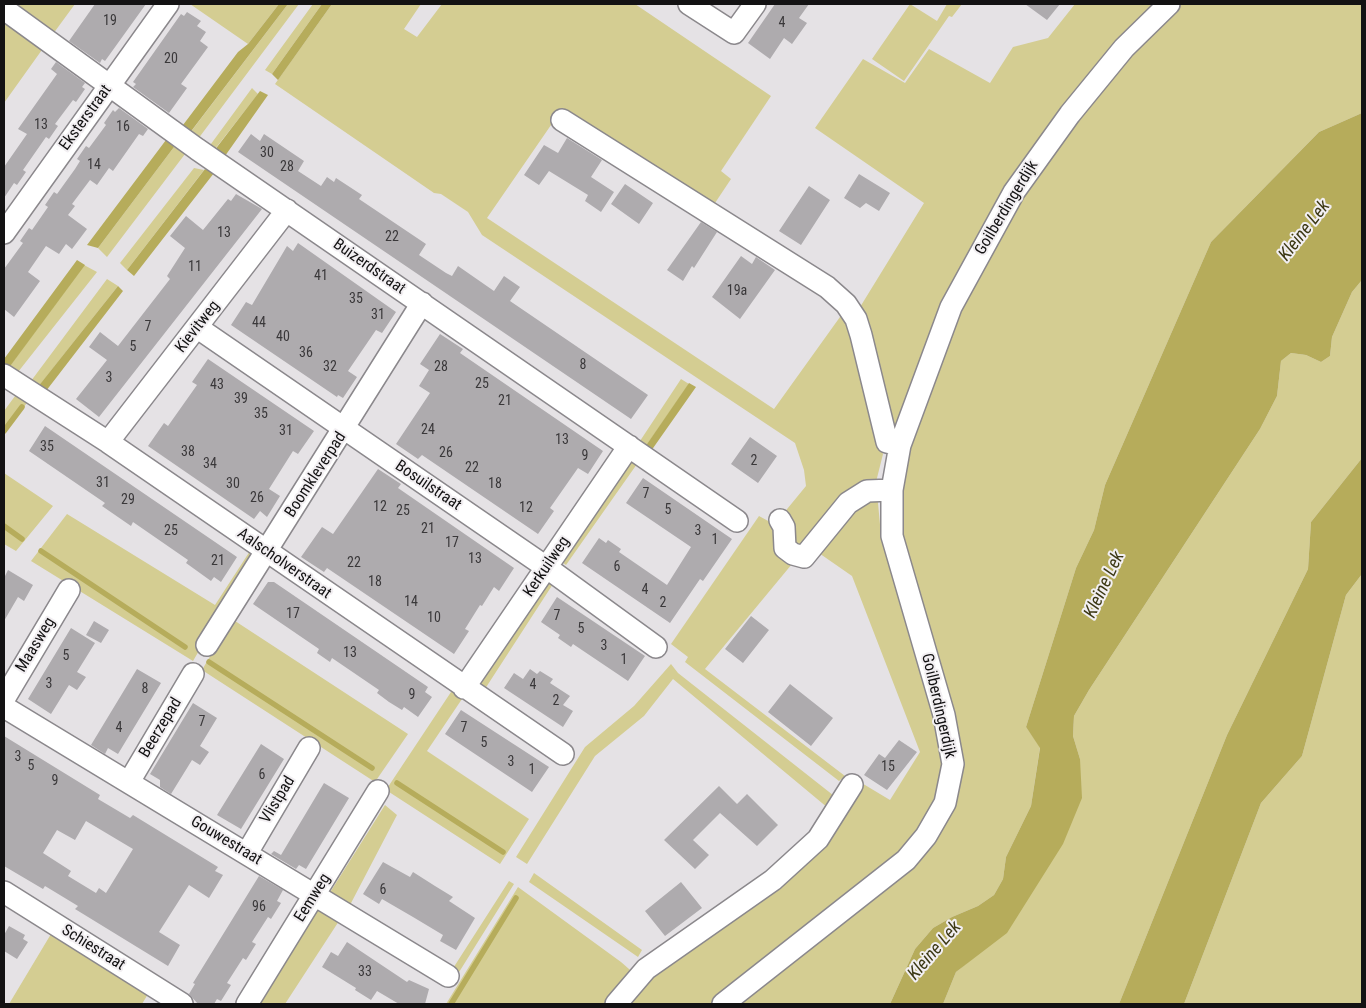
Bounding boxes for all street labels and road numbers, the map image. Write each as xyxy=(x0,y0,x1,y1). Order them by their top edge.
street label: Eksterstraat xyxy=(56,82,116,154)
street label: Goilberdingerdijk xyxy=(971,157,1043,259)
street label: Buizerdstraat xyxy=(329,235,409,299)
street label: Kievitweg xyxy=(172,297,224,357)
street label: Boomkleverpad xyxy=(281,429,351,521)
street label: Bosuilstraat xyxy=(391,457,465,515)
street label: Aalscholverstraat xyxy=(233,524,335,604)
street label: Kerkuilweg xyxy=(520,533,574,601)
street label: Maasweg xyxy=(12,614,60,676)
street label: Goilberdingerdijk xyxy=(917,652,959,760)
street label: Beerzepad xyxy=(136,695,186,761)
street label: Vlistpad xyxy=(256,773,300,827)
street label: Gouwestraat xyxy=(187,812,265,870)
street label: Eemweg xyxy=(291,870,335,926)
street label: Schiestraat xyxy=(58,921,128,975)

